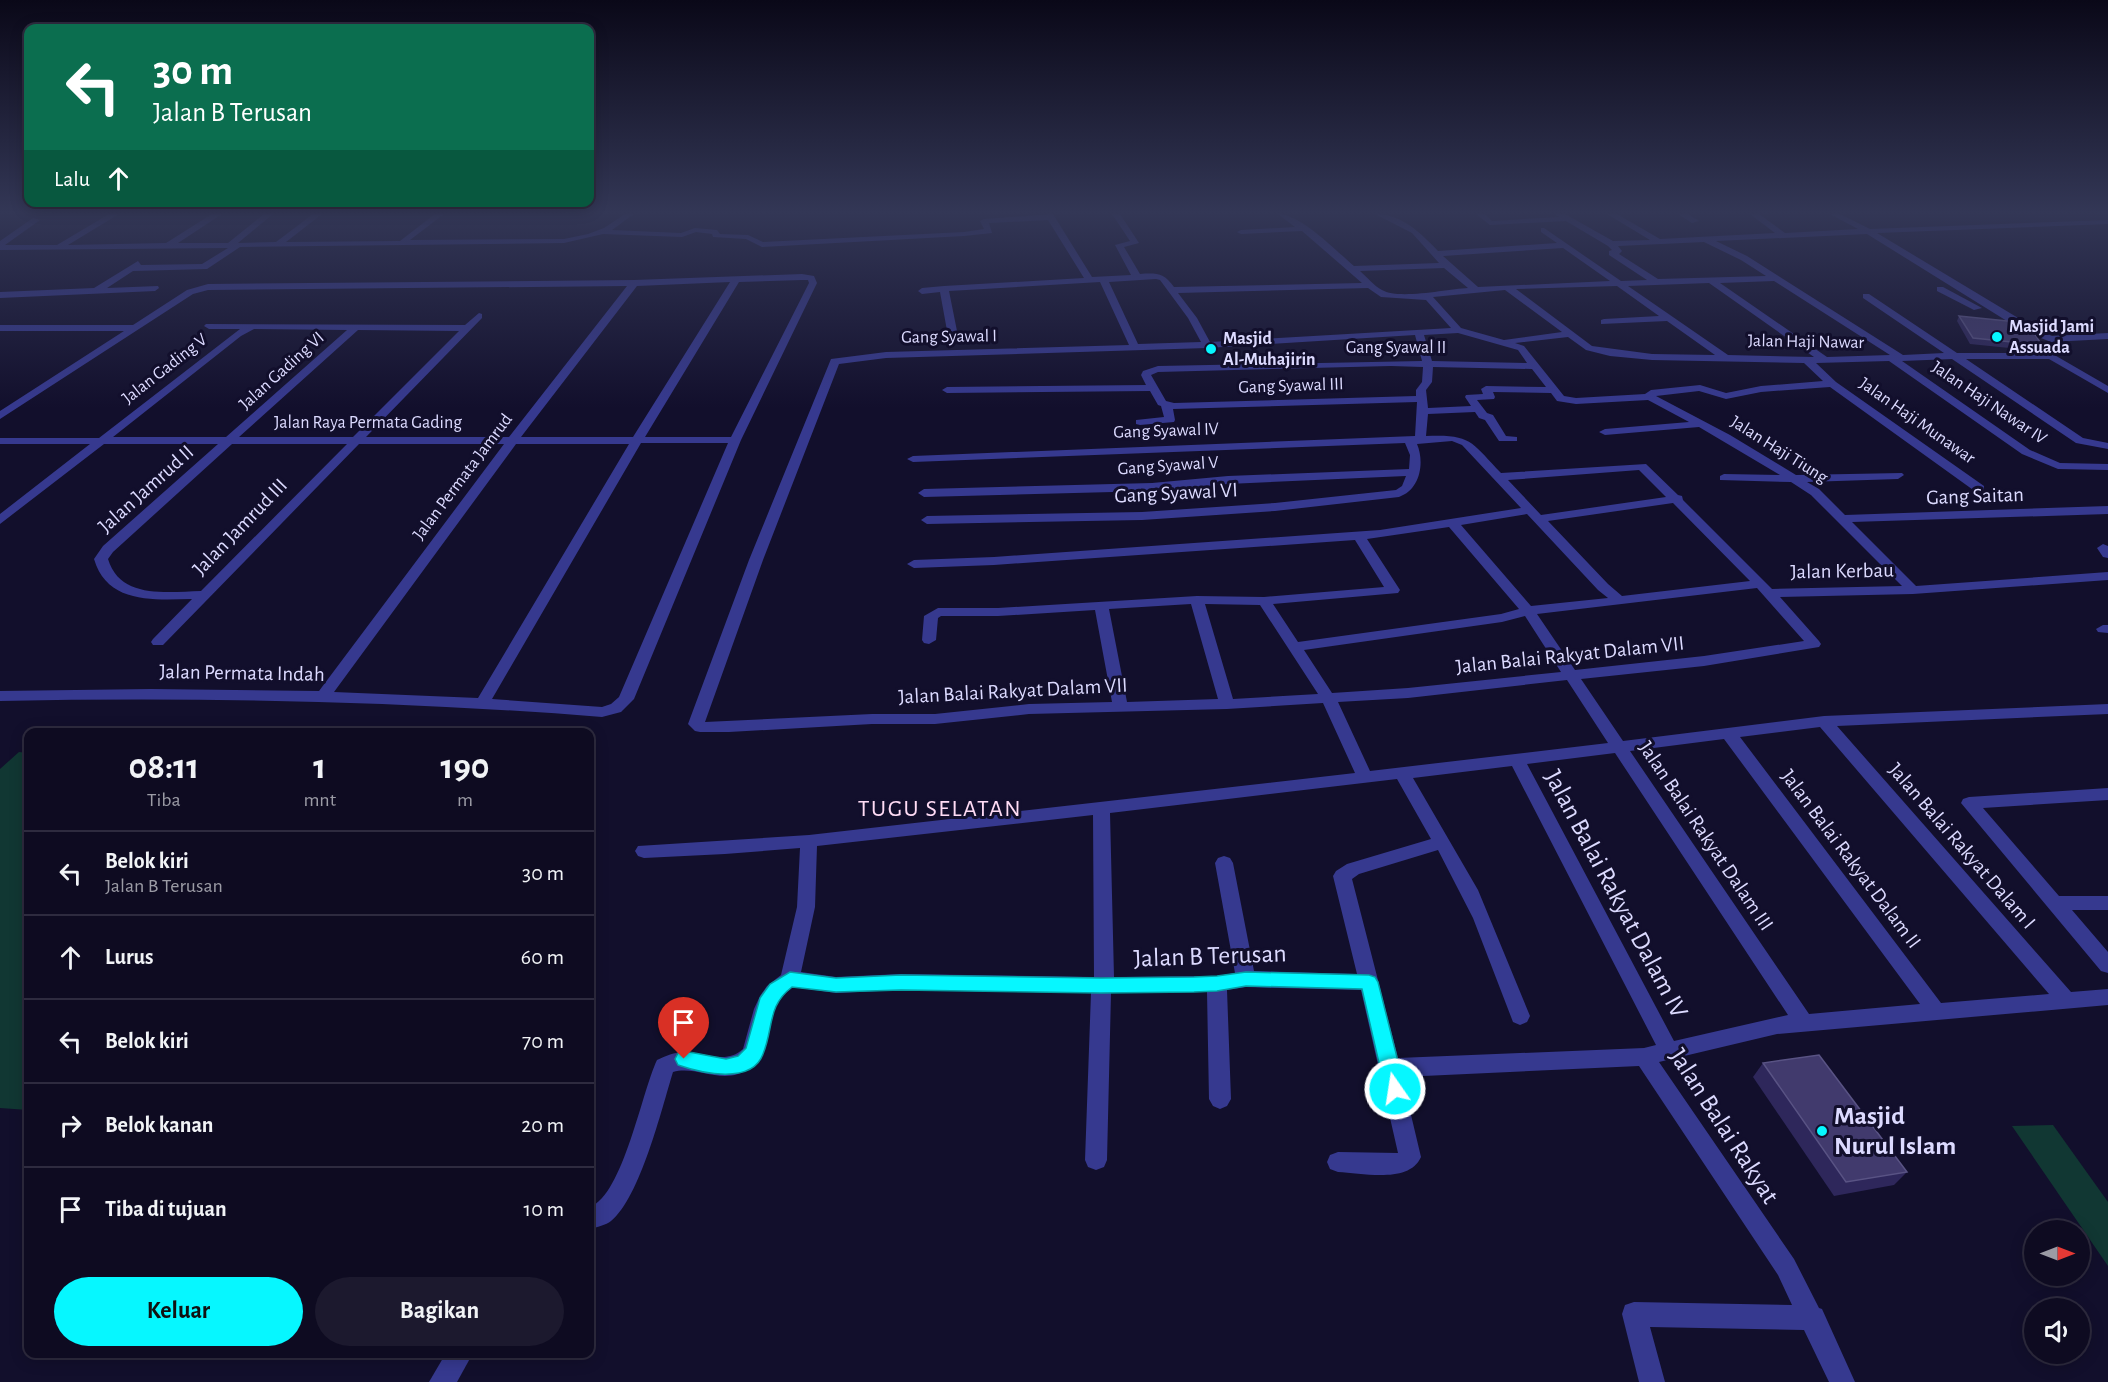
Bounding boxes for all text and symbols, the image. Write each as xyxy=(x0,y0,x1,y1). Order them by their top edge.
icon: left xyxy=(54,48,132,126)
text: 30 m xyxy=(153,50,233,92)
text: Jalan B Terusan xyxy=(153,99,312,126)
icon: ahead xyxy=(102,162,135,195)
text: Lalu xyxy=(54,168,90,190)
place label: Masjid Jami Assuada xyxy=(2009,318,2094,357)
street label: Gang Syawal I xyxy=(901,327,997,347)
street label: Jalan Gading VI xyxy=(236,329,328,413)
street label: Jalan Gading V xyxy=(119,330,211,408)
place label: Masjid Al-Muhajirin xyxy=(1223,330,1316,369)
marker: Masjid Jami Assuada xyxy=(1990,330,2004,344)
street label: Jalan Haji Nawar xyxy=(1748,332,1865,352)
street label: Gang Syawal II xyxy=(1346,339,1446,357)
marker: Masjid Al-Muhajirin xyxy=(1204,342,1218,356)
street label: Jalan Haji Nawar IV xyxy=(1928,358,2050,448)
street label: Jalan Haji Munawar xyxy=(1856,374,1978,468)
street label: Gang Syawal III xyxy=(1238,375,1344,397)
street label: Jalan Permata Jamrud xyxy=(410,411,516,543)
street label: Jalan Haji Tiung xyxy=(1727,413,1831,487)
street label: Jalan Raya Permata Gading xyxy=(274,414,462,432)
street label: Gang Syawal IV xyxy=(1113,420,1220,442)
street label: Jalan Jamrud II xyxy=(94,441,198,537)
street label: Gang Syawal V xyxy=(1117,453,1220,479)
street label: Jalan Jamrud III xyxy=(189,475,291,579)
street label: Gang Syawal VI xyxy=(1114,479,1238,507)
street label: Gang Saitan xyxy=(1926,484,2024,508)
street label: Jalan Kerbau xyxy=(1790,560,1894,582)
street label: Jalan Balai Rakyat Dalam VII xyxy=(1455,633,1685,677)
street label: Jalan Permata Indah xyxy=(159,661,325,685)
street label: Jalan Balai Rakyat Dalam VII xyxy=(898,675,1128,707)
street label: Jalan Balai Rakyat Dalam III xyxy=(1635,738,1777,934)
text: 08:11 xyxy=(128,749,199,785)
text: 1 xyxy=(313,749,326,785)
text: 190 xyxy=(440,749,490,785)
street label: Jalan Balai Rakyat Dalam I xyxy=(1885,759,2039,933)
street label: Jalan Balai Rakyat Dalam IV xyxy=(1540,766,1693,1023)
street label: Jalan Balai Rakyat Dalam II xyxy=(1777,766,1925,952)
text: Tiba xyxy=(147,790,181,810)
text: mnt xyxy=(304,790,336,810)
text: m xyxy=(457,790,473,810)
district label: TUGU SELATAN xyxy=(858,797,1022,821)
text: Belok kiri xyxy=(105,850,189,872)
icon: left xyxy=(54,857,87,890)
text: 30 m xyxy=(522,862,564,884)
text: Jalan B Terusan xyxy=(105,876,223,896)
street label: Jalan B Terusan xyxy=(1133,940,1287,972)
icon: ahead xyxy=(54,941,87,974)
text: Lurus xyxy=(105,946,154,968)
text: 60 m xyxy=(521,946,564,968)
pin xyxy=(658,997,709,1059)
icon: arrive xyxy=(667,1006,700,1039)
icon: left xyxy=(54,1025,87,1058)
text: Belok kiri xyxy=(105,1030,189,1052)
text: 70 m xyxy=(522,1030,564,1052)
street label: Jalan Balai Rakyat xyxy=(1664,1044,1784,1208)
position arrow xyxy=(1363,1057,1427,1121)
place label: Masjid Nurul Islam xyxy=(1834,1103,1956,1159)
icon: right xyxy=(54,1109,87,1142)
text: Belok kanan xyxy=(105,1114,213,1136)
text: 20 m xyxy=(521,1114,564,1136)
marker: Masjid Nurul Islam xyxy=(1815,1124,1829,1138)
icon: arrive xyxy=(54,1193,87,1226)
text: Tiba di tujuan xyxy=(105,1198,227,1220)
text: 10 m xyxy=(524,1198,564,1220)
north arrow xyxy=(2024,1220,2090,1286)
map controls xyxy=(2024,1220,2090,1364)
button: Keluar xyxy=(54,1277,303,1346)
button: Bagikan xyxy=(315,1277,564,1346)
button: sound xyxy=(2024,1298,2090,1364)

